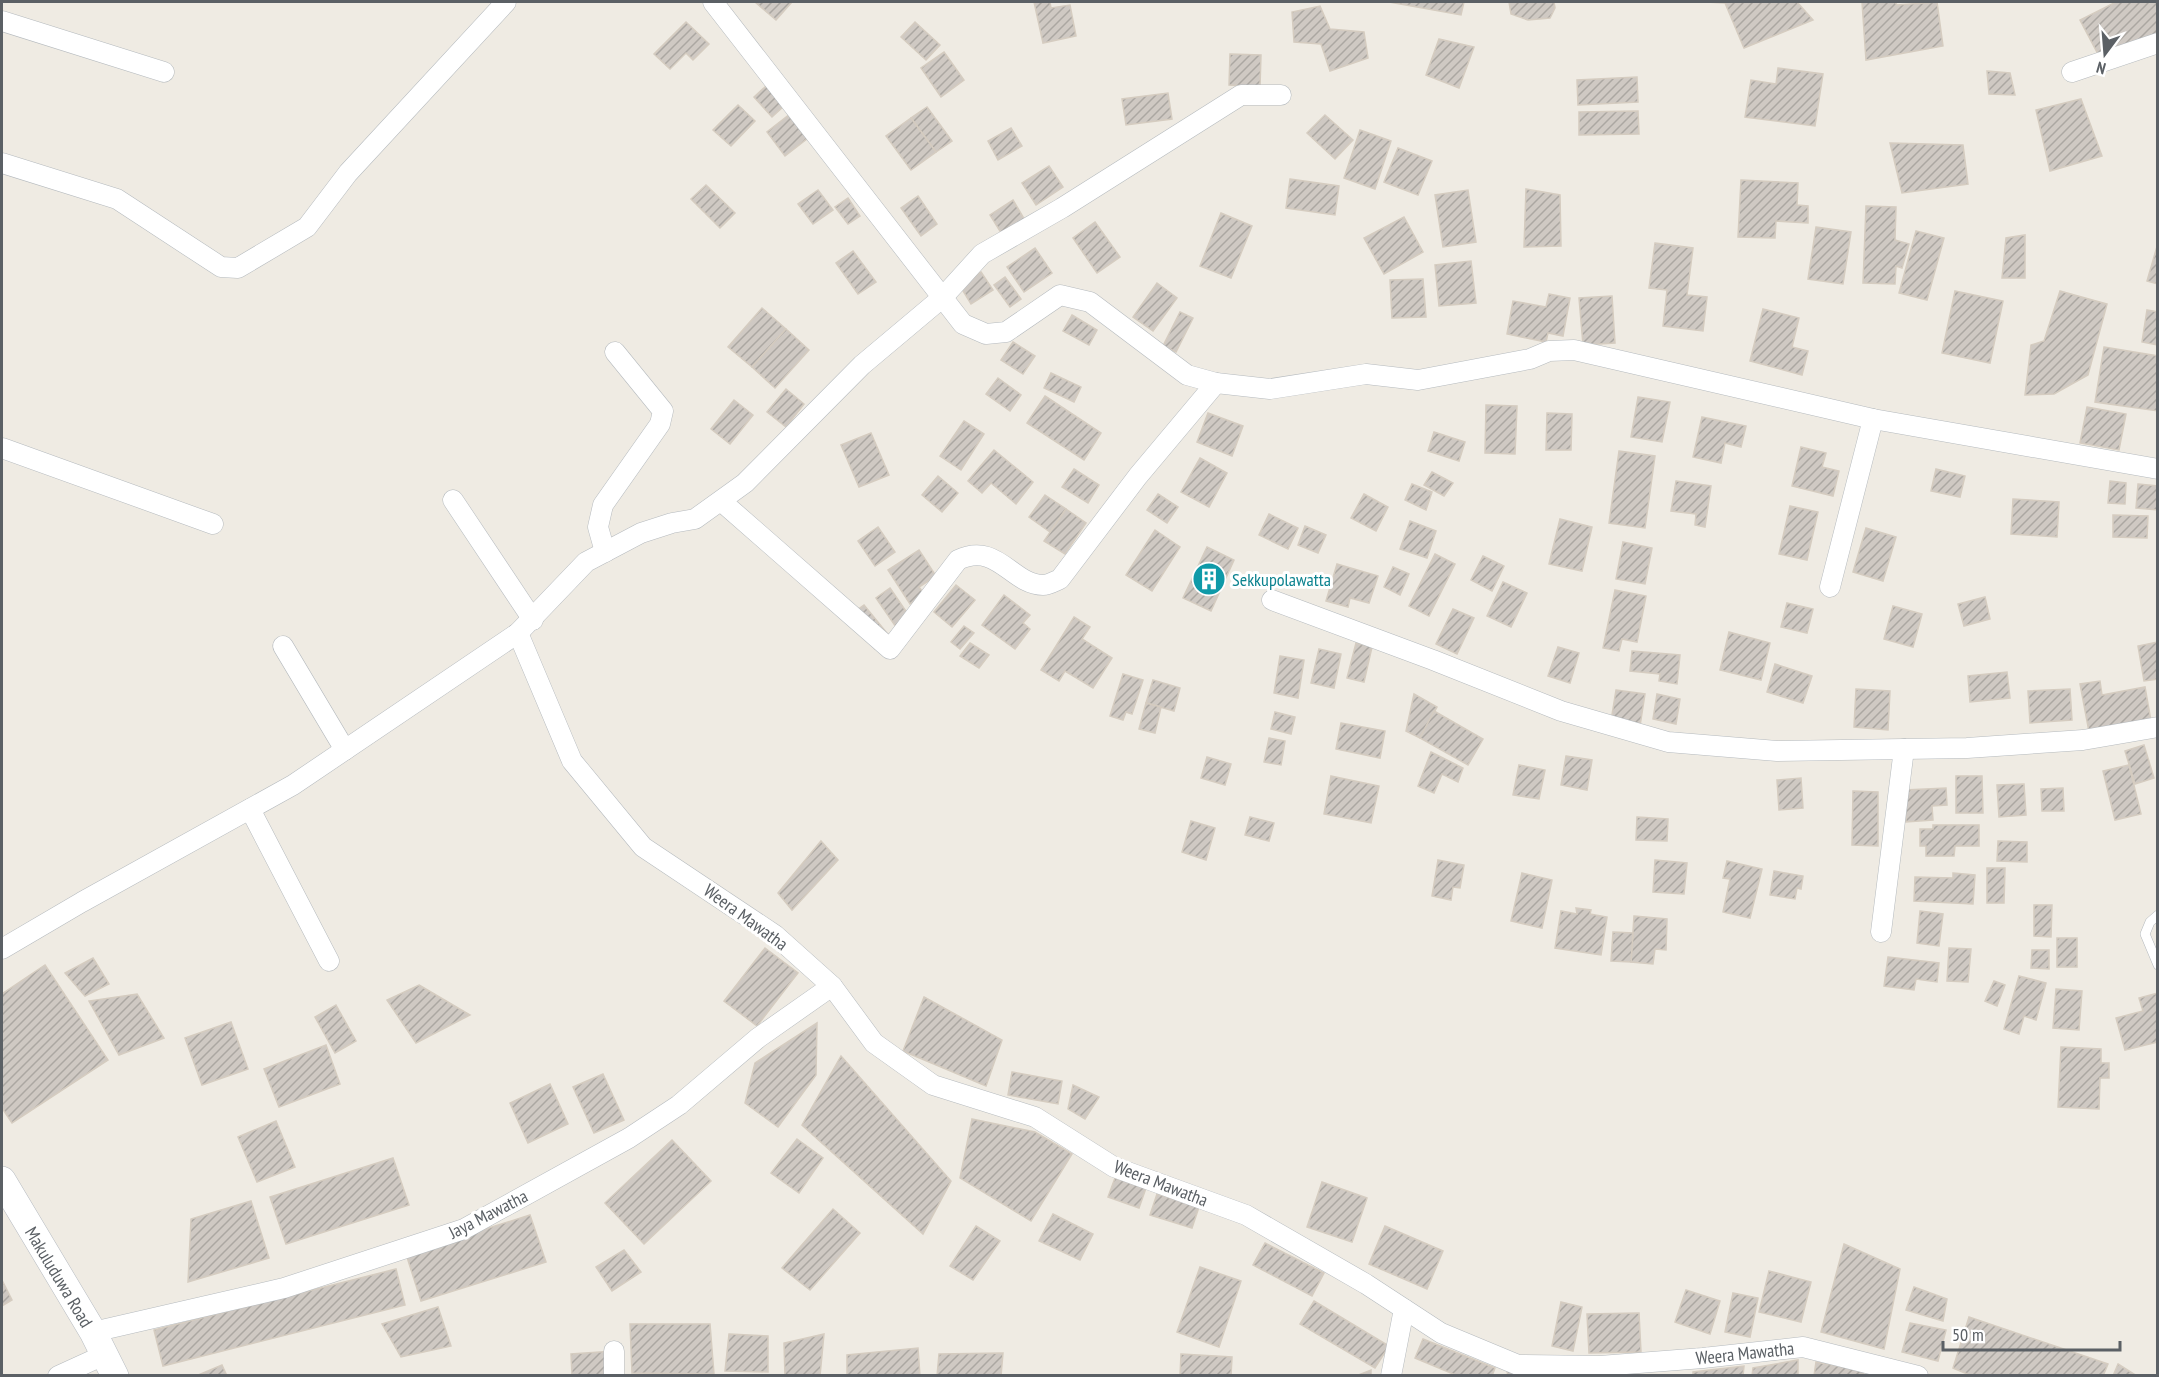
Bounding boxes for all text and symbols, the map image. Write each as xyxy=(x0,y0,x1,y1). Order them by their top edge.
north arrow xyxy=(2075,24,2135,84)
text: N xyxy=(2094,58,2108,79)
building icon: Sekkupolawatta xyxy=(1191,561,1227,597)
place label: Sekkupolawatta xyxy=(1232,568,1331,591)
street label: Weera Mawatha xyxy=(699,879,793,955)
street label: Weera Mawatha xyxy=(1111,1155,1211,1211)
street label: Jaya Mawatha xyxy=(444,1184,531,1244)
street label: Makuluduwa Road xyxy=(20,1222,98,1332)
scale bar xyxy=(1943,1314,2120,1352)
text: 50 m xyxy=(1952,1323,1984,1346)
street label: Weera Mawatha xyxy=(1695,1336,1795,1370)

